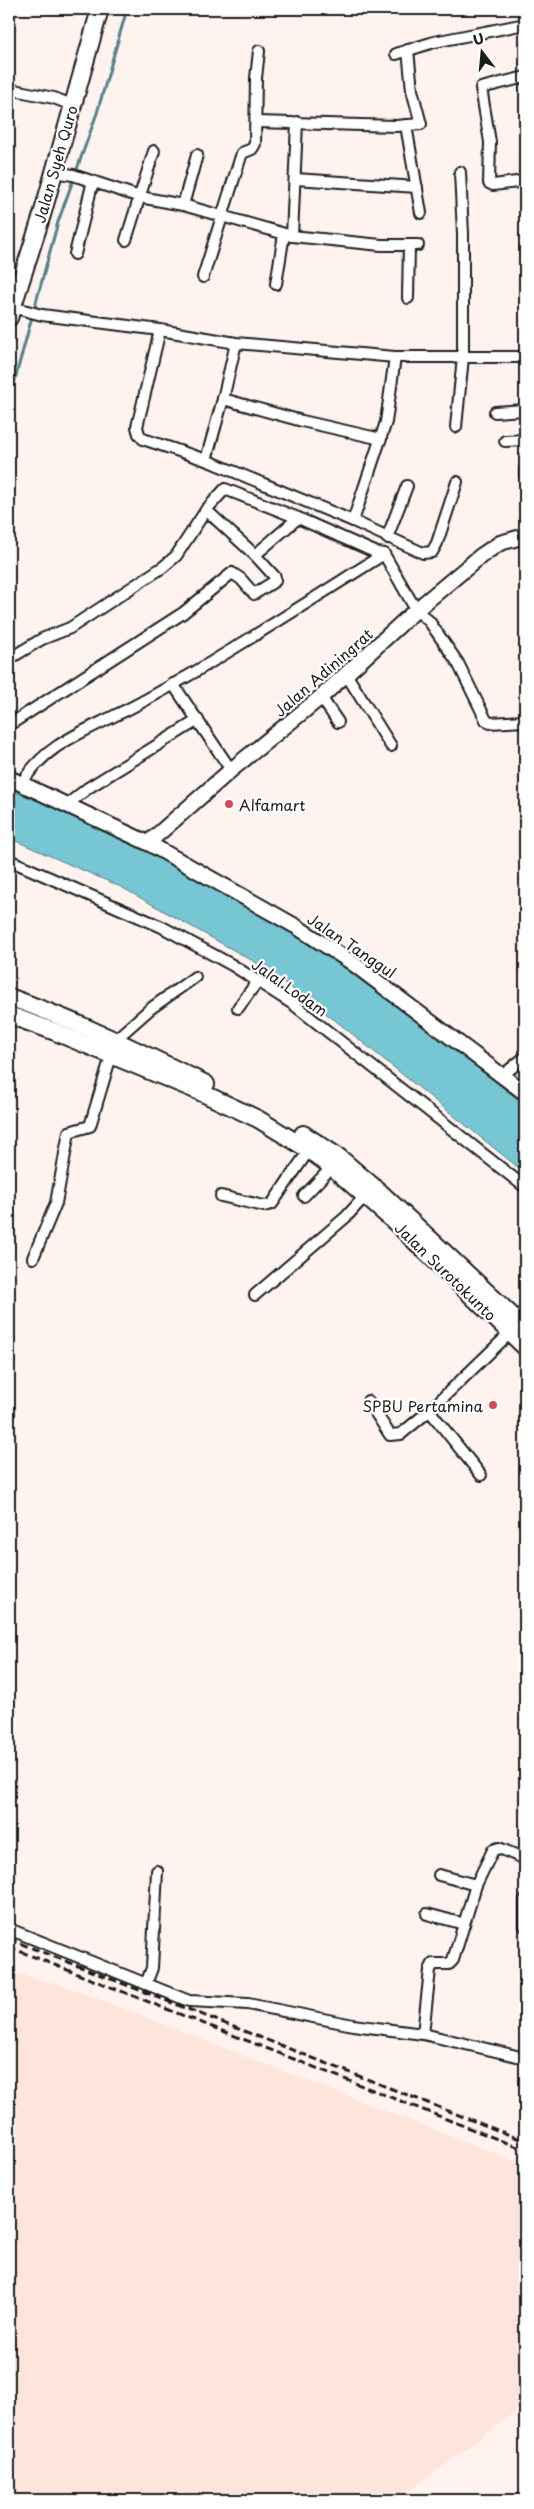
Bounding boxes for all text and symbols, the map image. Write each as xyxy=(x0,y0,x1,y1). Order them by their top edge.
text: U xyxy=(470,27,486,51)
north arrow xyxy=(456,28,506,78)
street label: Jalan Syeh Quro xyxy=(27,103,83,225)
street label: Jalan Adiningrat xyxy=(269,623,377,721)
place label: Alfamart xyxy=(239,793,306,816)
marker: Alfamart xyxy=(223,798,235,810)
street label: Jalan Tanggul xyxy=(303,907,401,983)
street label: Jalal Lodam xyxy=(247,952,333,1022)
street label: Jalan Surotokunto xyxy=(390,1216,502,1326)
place label: SPBU Pertamina xyxy=(362,1394,484,1417)
marker: SPBU Pertamina xyxy=(487,1399,499,1411)

